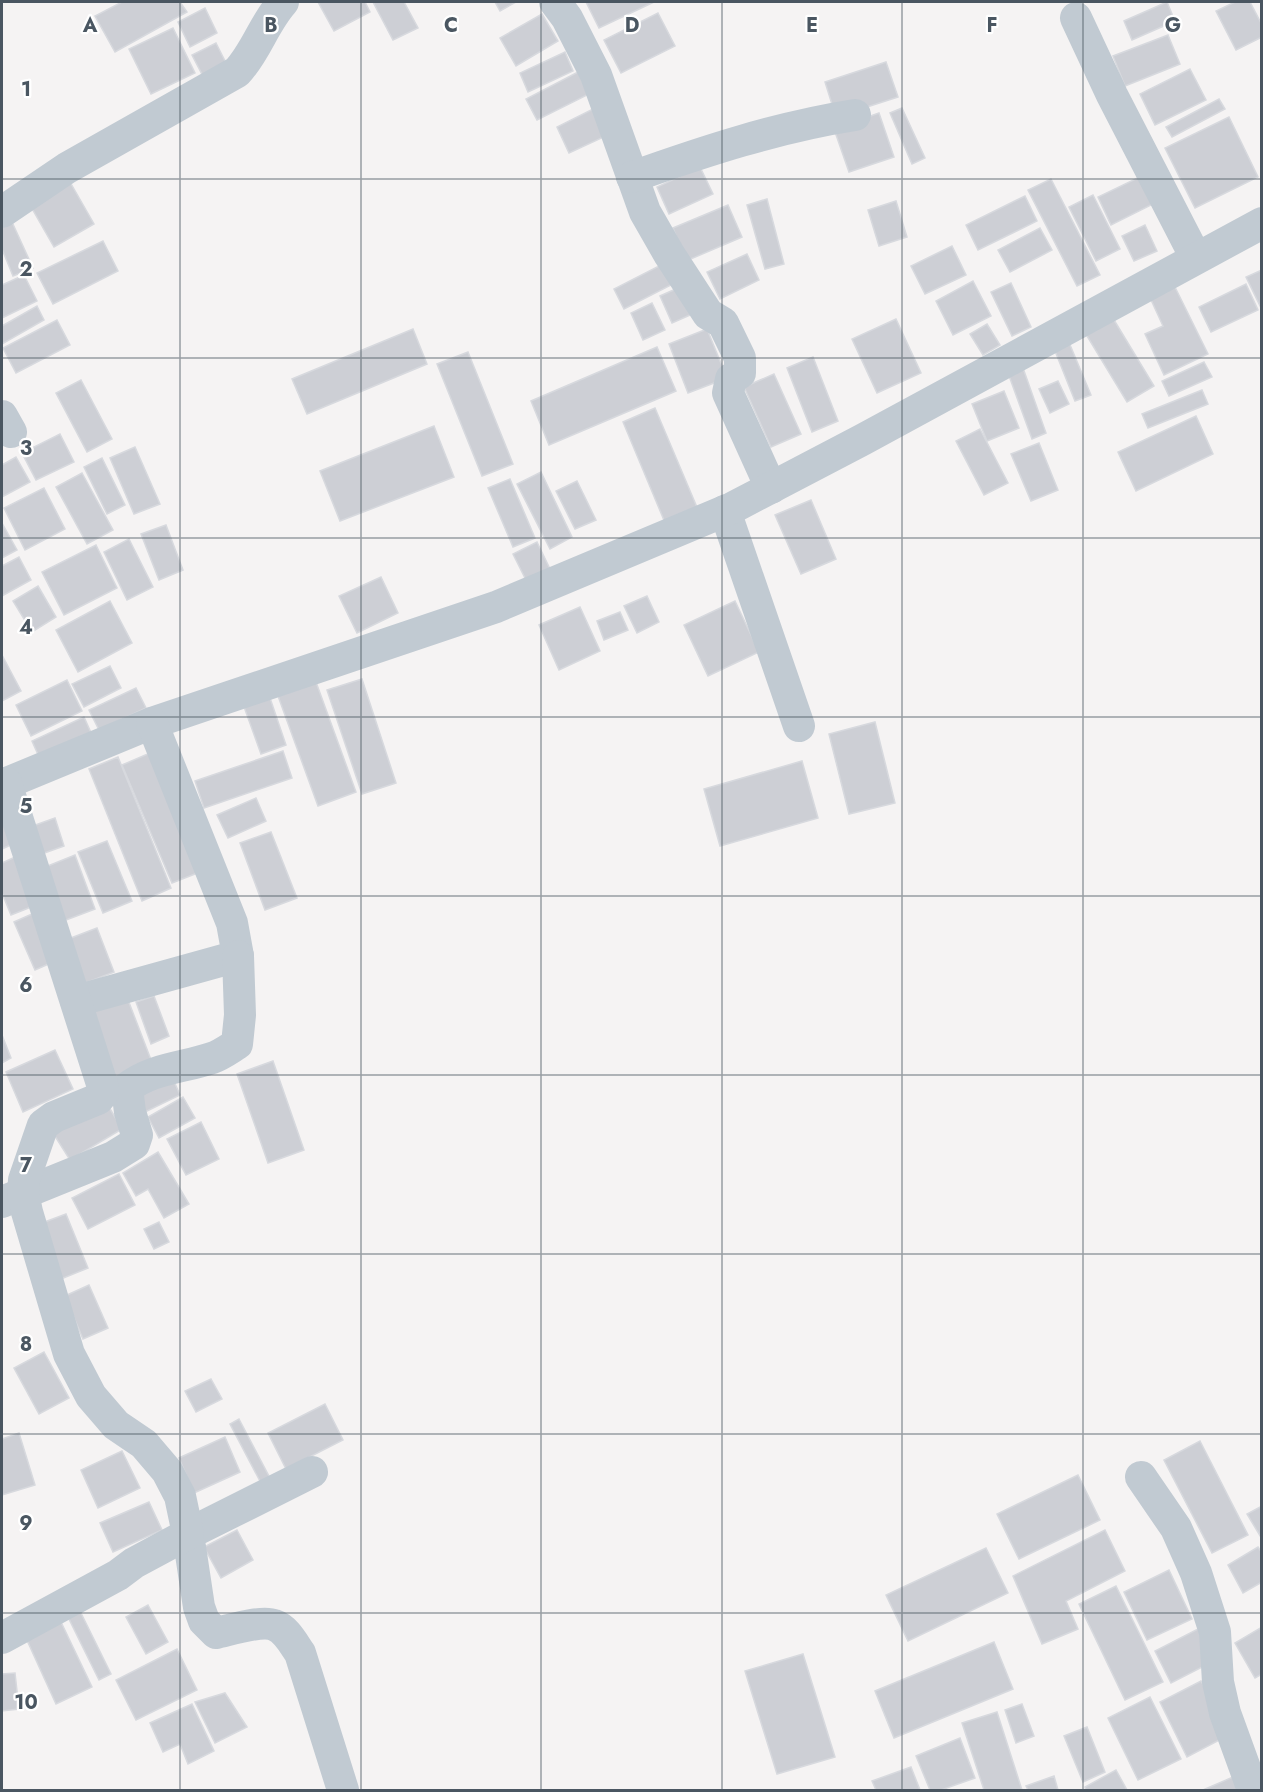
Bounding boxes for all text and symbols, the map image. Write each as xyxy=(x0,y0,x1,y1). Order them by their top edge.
text: A xyxy=(82,11,98,40)
text: B xyxy=(264,11,278,40)
text: C xyxy=(444,11,458,40)
text: D xyxy=(625,11,639,40)
text: E xyxy=(806,11,818,40)
text: F xyxy=(986,11,998,40)
text: G xyxy=(1165,11,1181,40)
text: 1 xyxy=(21,75,31,104)
text: 2 xyxy=(19,255,33,284)
text: 3 xyxy=(20,434,32,463)
text: 4 xyxy=(19,613,33,642)
text: 5 xyxy=(20,792,33,821)
text: 6 xyxy=(19,971,33,1000)
text: 7 xyxy=(20,1151,33,1180)
text: 8 xyxy=(20,1330,32,1359)
text: 9 xyxy=(19,1509,33,1538)
text: 10 xyxy=(14,1688,38,1717)

